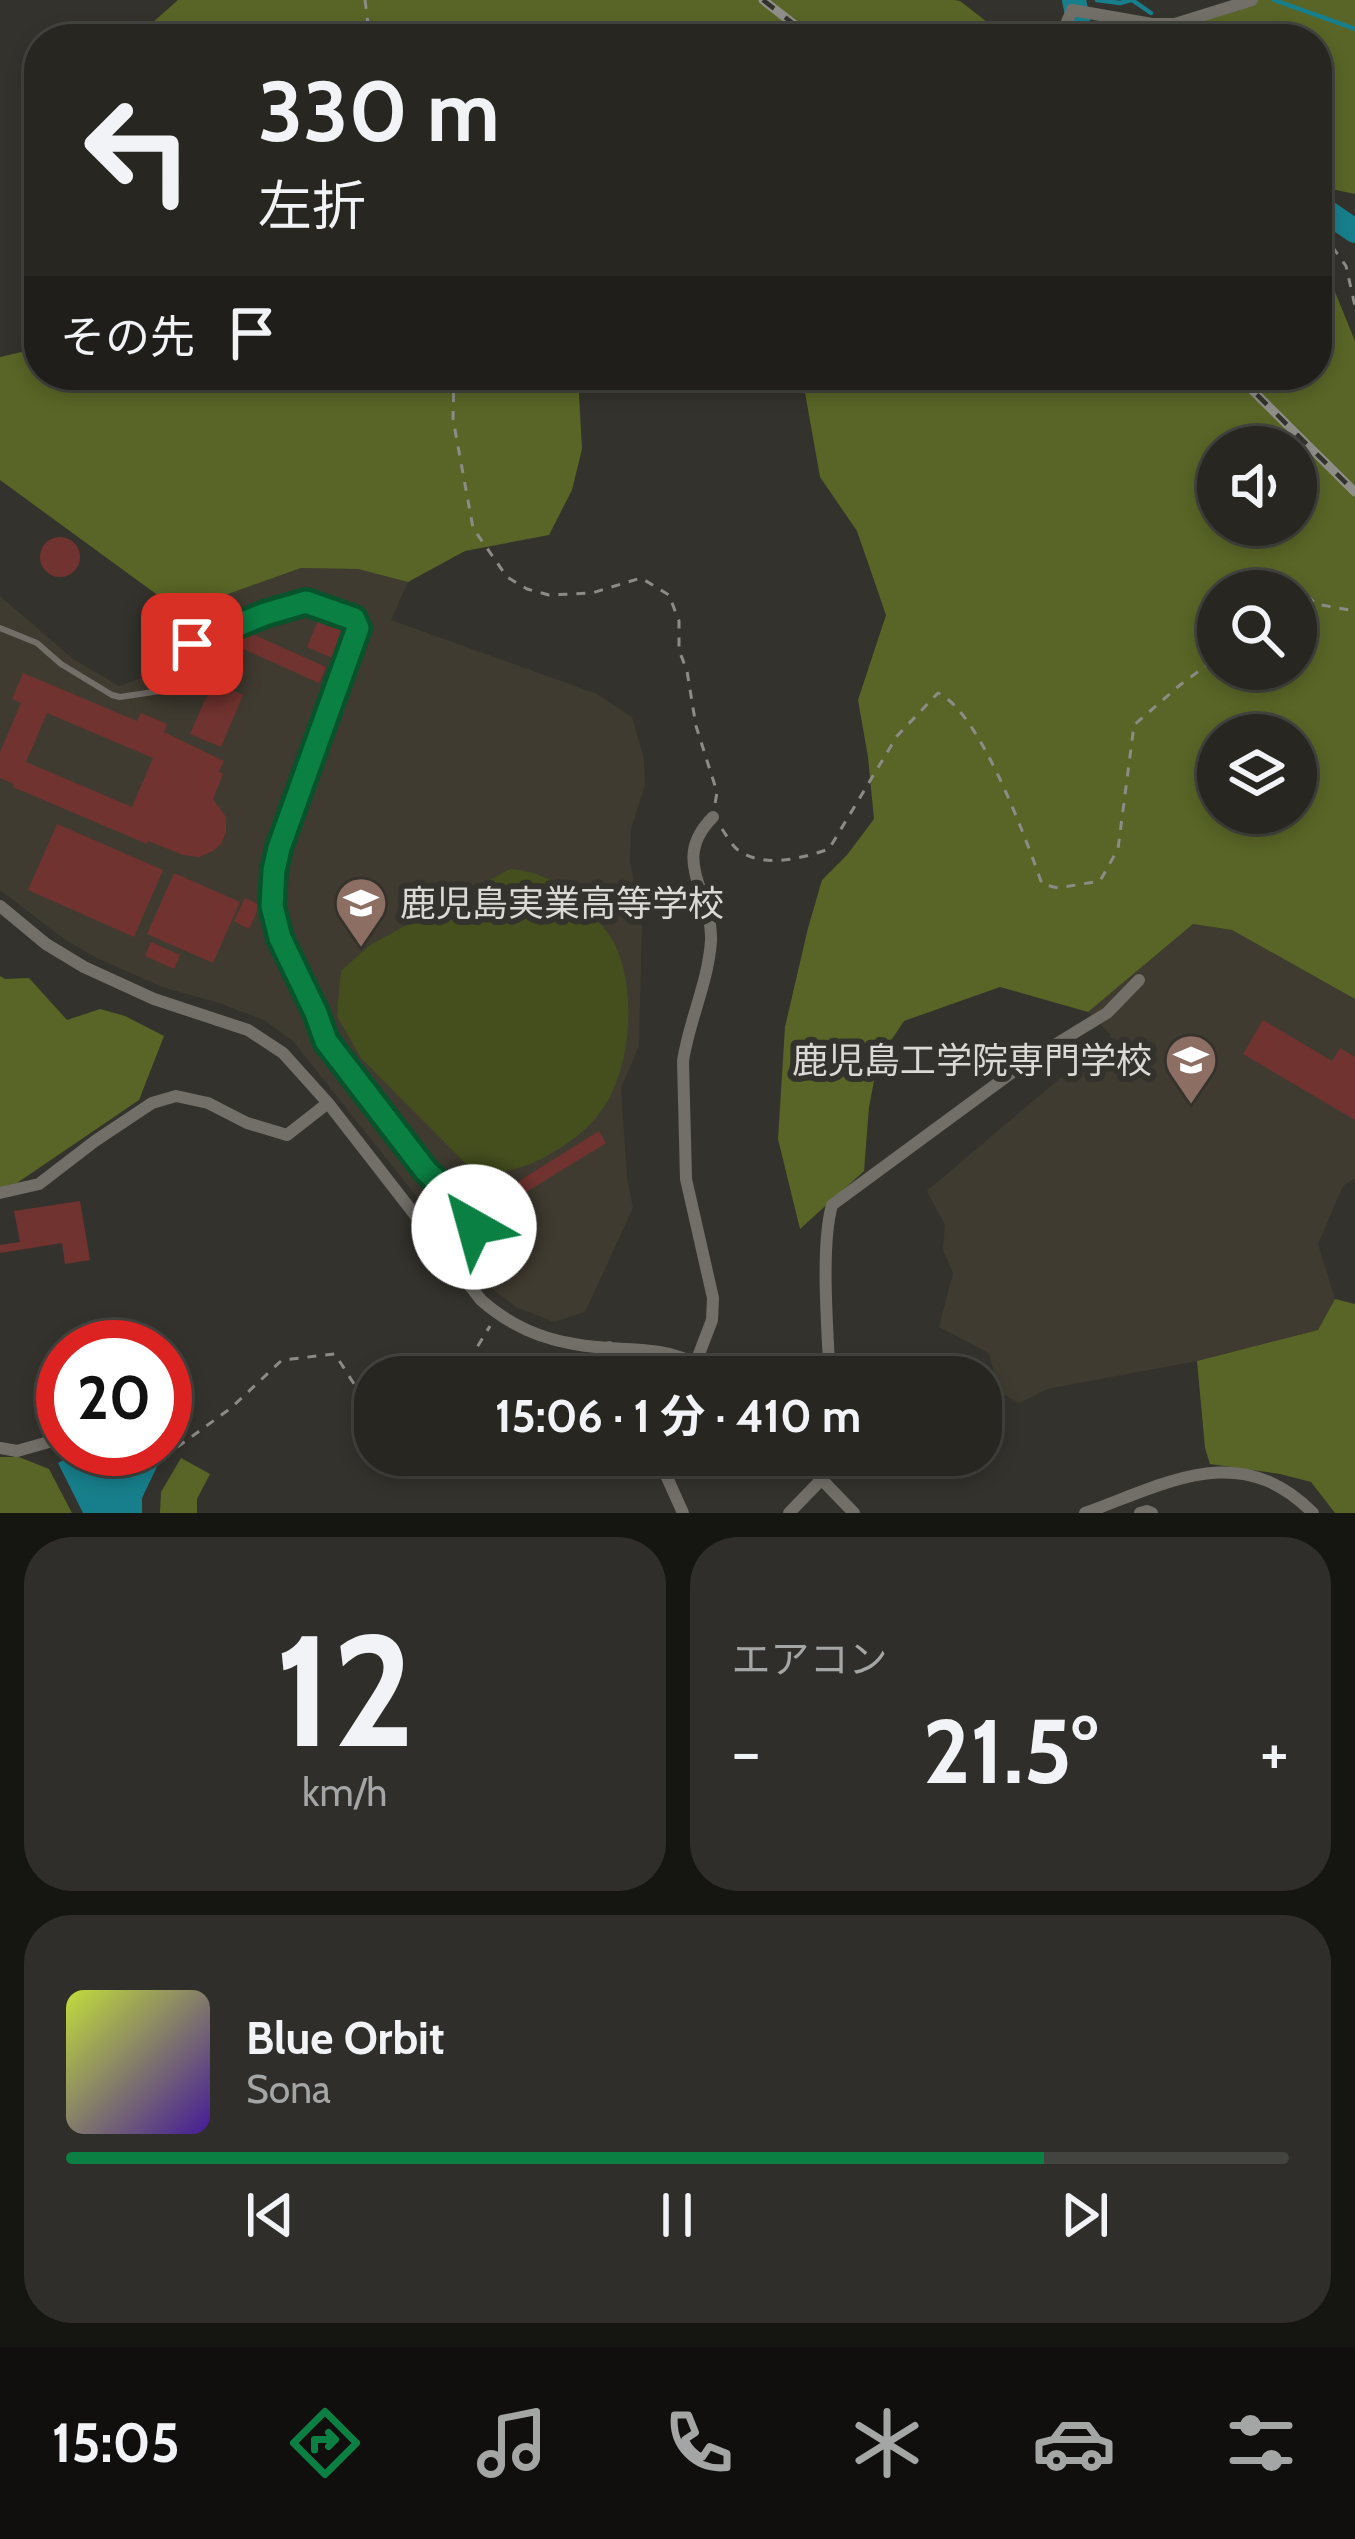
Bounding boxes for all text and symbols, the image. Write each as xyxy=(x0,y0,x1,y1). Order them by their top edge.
text: 330 m xyxy=(258,60,500,162)
icon: left xyxy=(60,72,216,228)
text: 左折 xyxy=(258,173,366,239)
icon: arrive xyxy=(219,300,285,366)
text: その先 xyxy=(60,310,195,364)
map controls xyxy=(1197,426,1317,834)
button: sound xyxy=(1197,426,1317,546)
button: search xyxy=(1197,570,1317,690)
pin xyxy=(141,593,243,695)
icon: arrive xyxy=(159,611,225,677)
button: layers xyxy=(1197,714,1317,834)
school or university icon: 鹿児島実業高等学校 xyxy=(333,875,389,949)
place label: 鹿児島実業高等学校 xyxy=(400,881,724,925)
school or university icon: 鹿児島工学院専門学校 xyxy=(1163,1032,1219,1106)
place label: 鹿児島工学院専門学校 xyxy=(792,1038,1152,1082)
position arrow xyxy=(411,1164,537,1290)
speed limit sign: 20 xyxy=(36,1320,192,1476)
text: 15:06 · 1 分 · 410 m xyxy=(495,1389,861,1443)
text: 12 xyxy=(275,1595,415,1785)
text: エアコン xyxy=(732,1635,888,1683)
text: 21.5° xyxy=(923,1696,1098,1806)
text: − xyxy=(732,1711,761,1792)
text: + xyxy=(1260,1711,1289,1792)
text: km/h xyxy=(302,1768,387,1816)
text: Blue Orbit xyxy=(246,2011,444,2065)
text: Sona xyxy=(246,2065,331,2113)
icon: previous xyxy=(237,2182,303,2248)
icon: pause xyxy=(644,2182,710,2248)
icon: next xyxy=(1052,2182,1118,2248)
icon: directions xyxy=(283,2401,367,2485)
icon: music xyxy=(470,2401,554,2485)
icon: phone xyxy=(657,2401,741,2485)
icon: climate xyxy=(845,2401,929,2485)
icon: car xyxy=(1032,2401,1116,2485)
icon: filters xyxy=(1219,2401,1303,2485)
text: 15:05 xyxy=(52,2410,180,2476)

